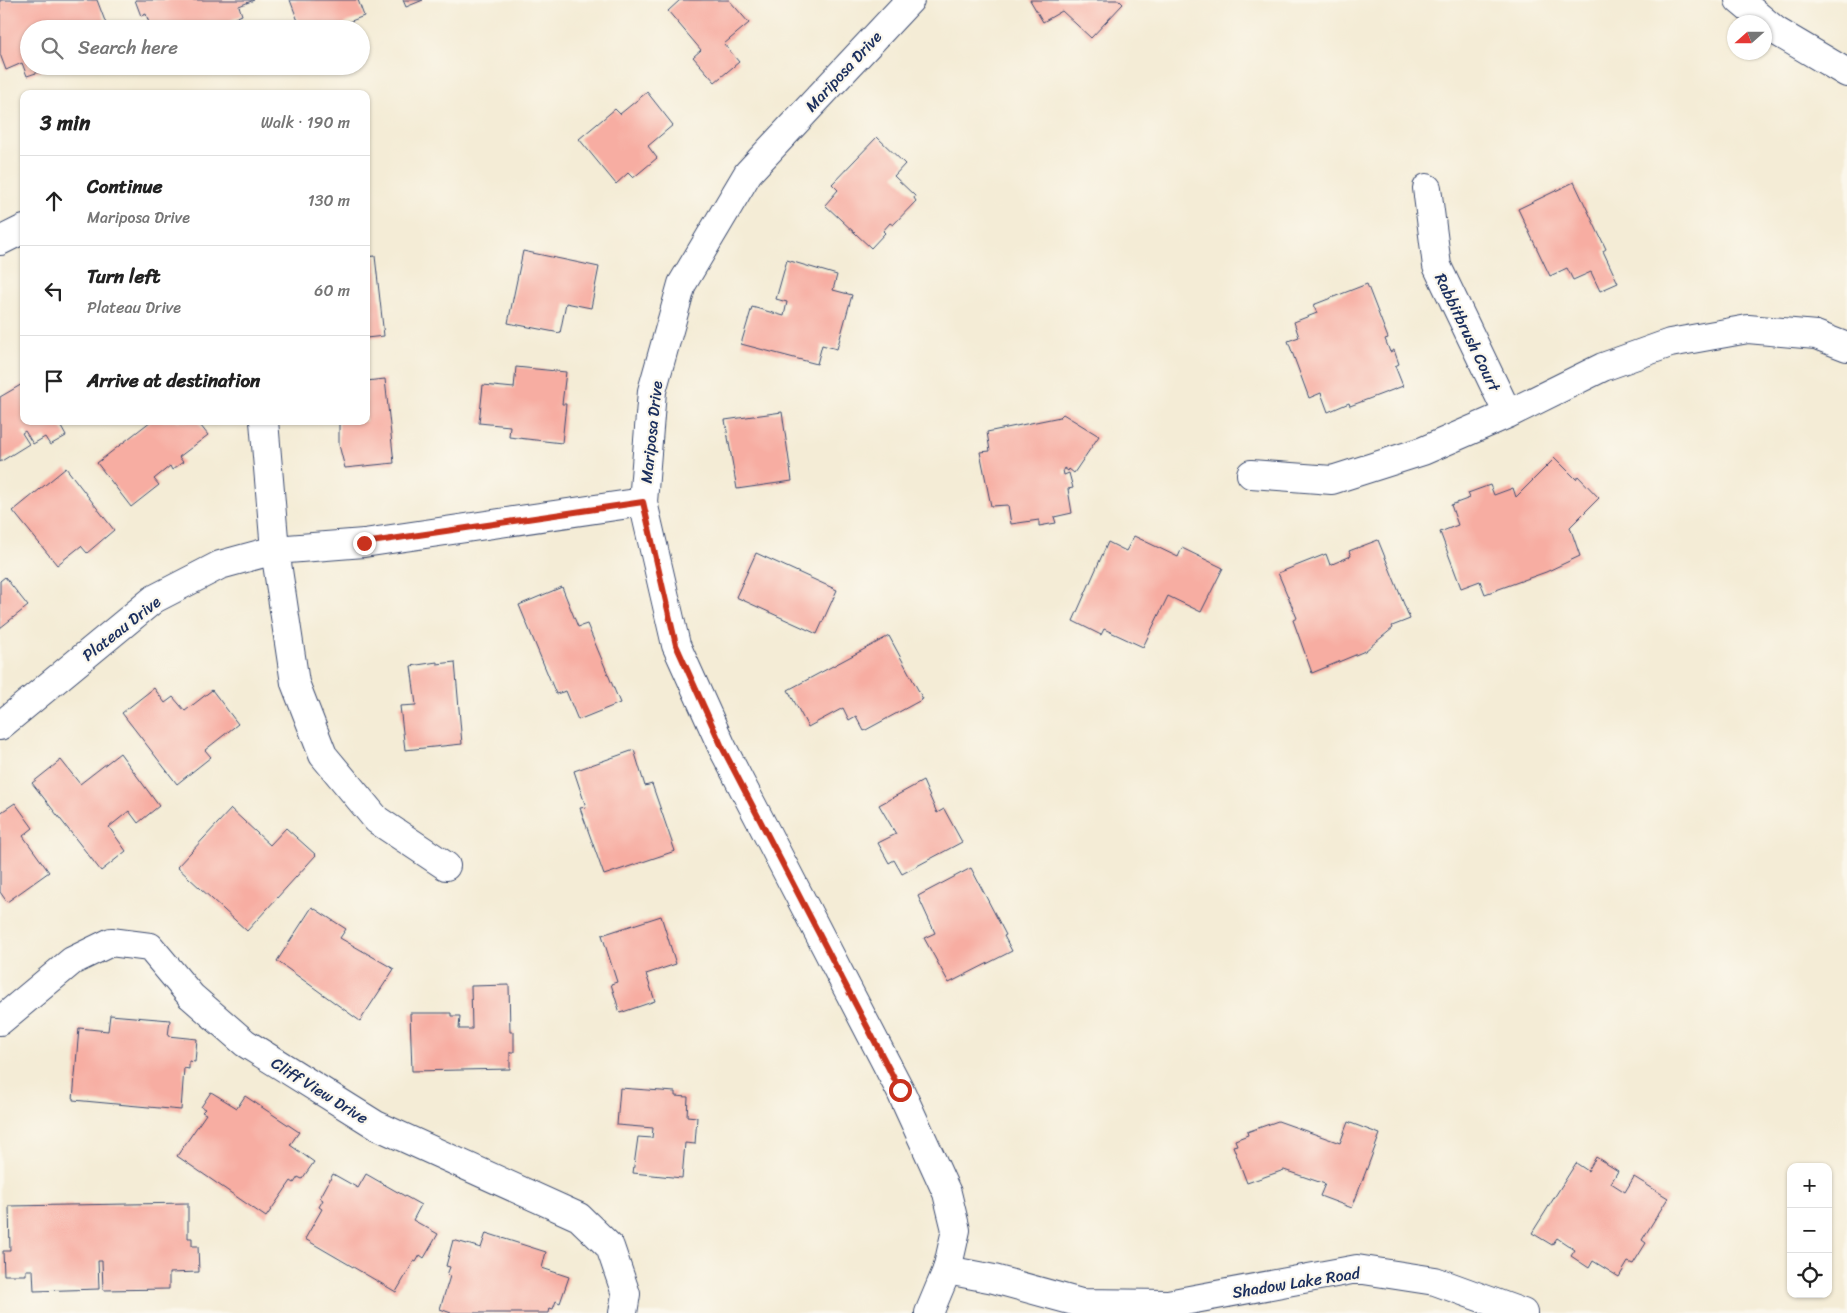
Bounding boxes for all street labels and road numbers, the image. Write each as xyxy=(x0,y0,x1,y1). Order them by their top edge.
street label: Mariposa Drive xyxy=(798,24,889,119)
street label: Rabbitbrush Court xyxy=(1426,268,1509,397)
street label: Mariposa Drive xyxy=(632,379,671,485)
street label: Plateau Drive xyxy=(75,588,167,669)
street label: Cliff View Drive xyxy=(265,1049,374,1132)
street label: Shadow Lake Road xyxy=(1230,1258,1364,1307)

